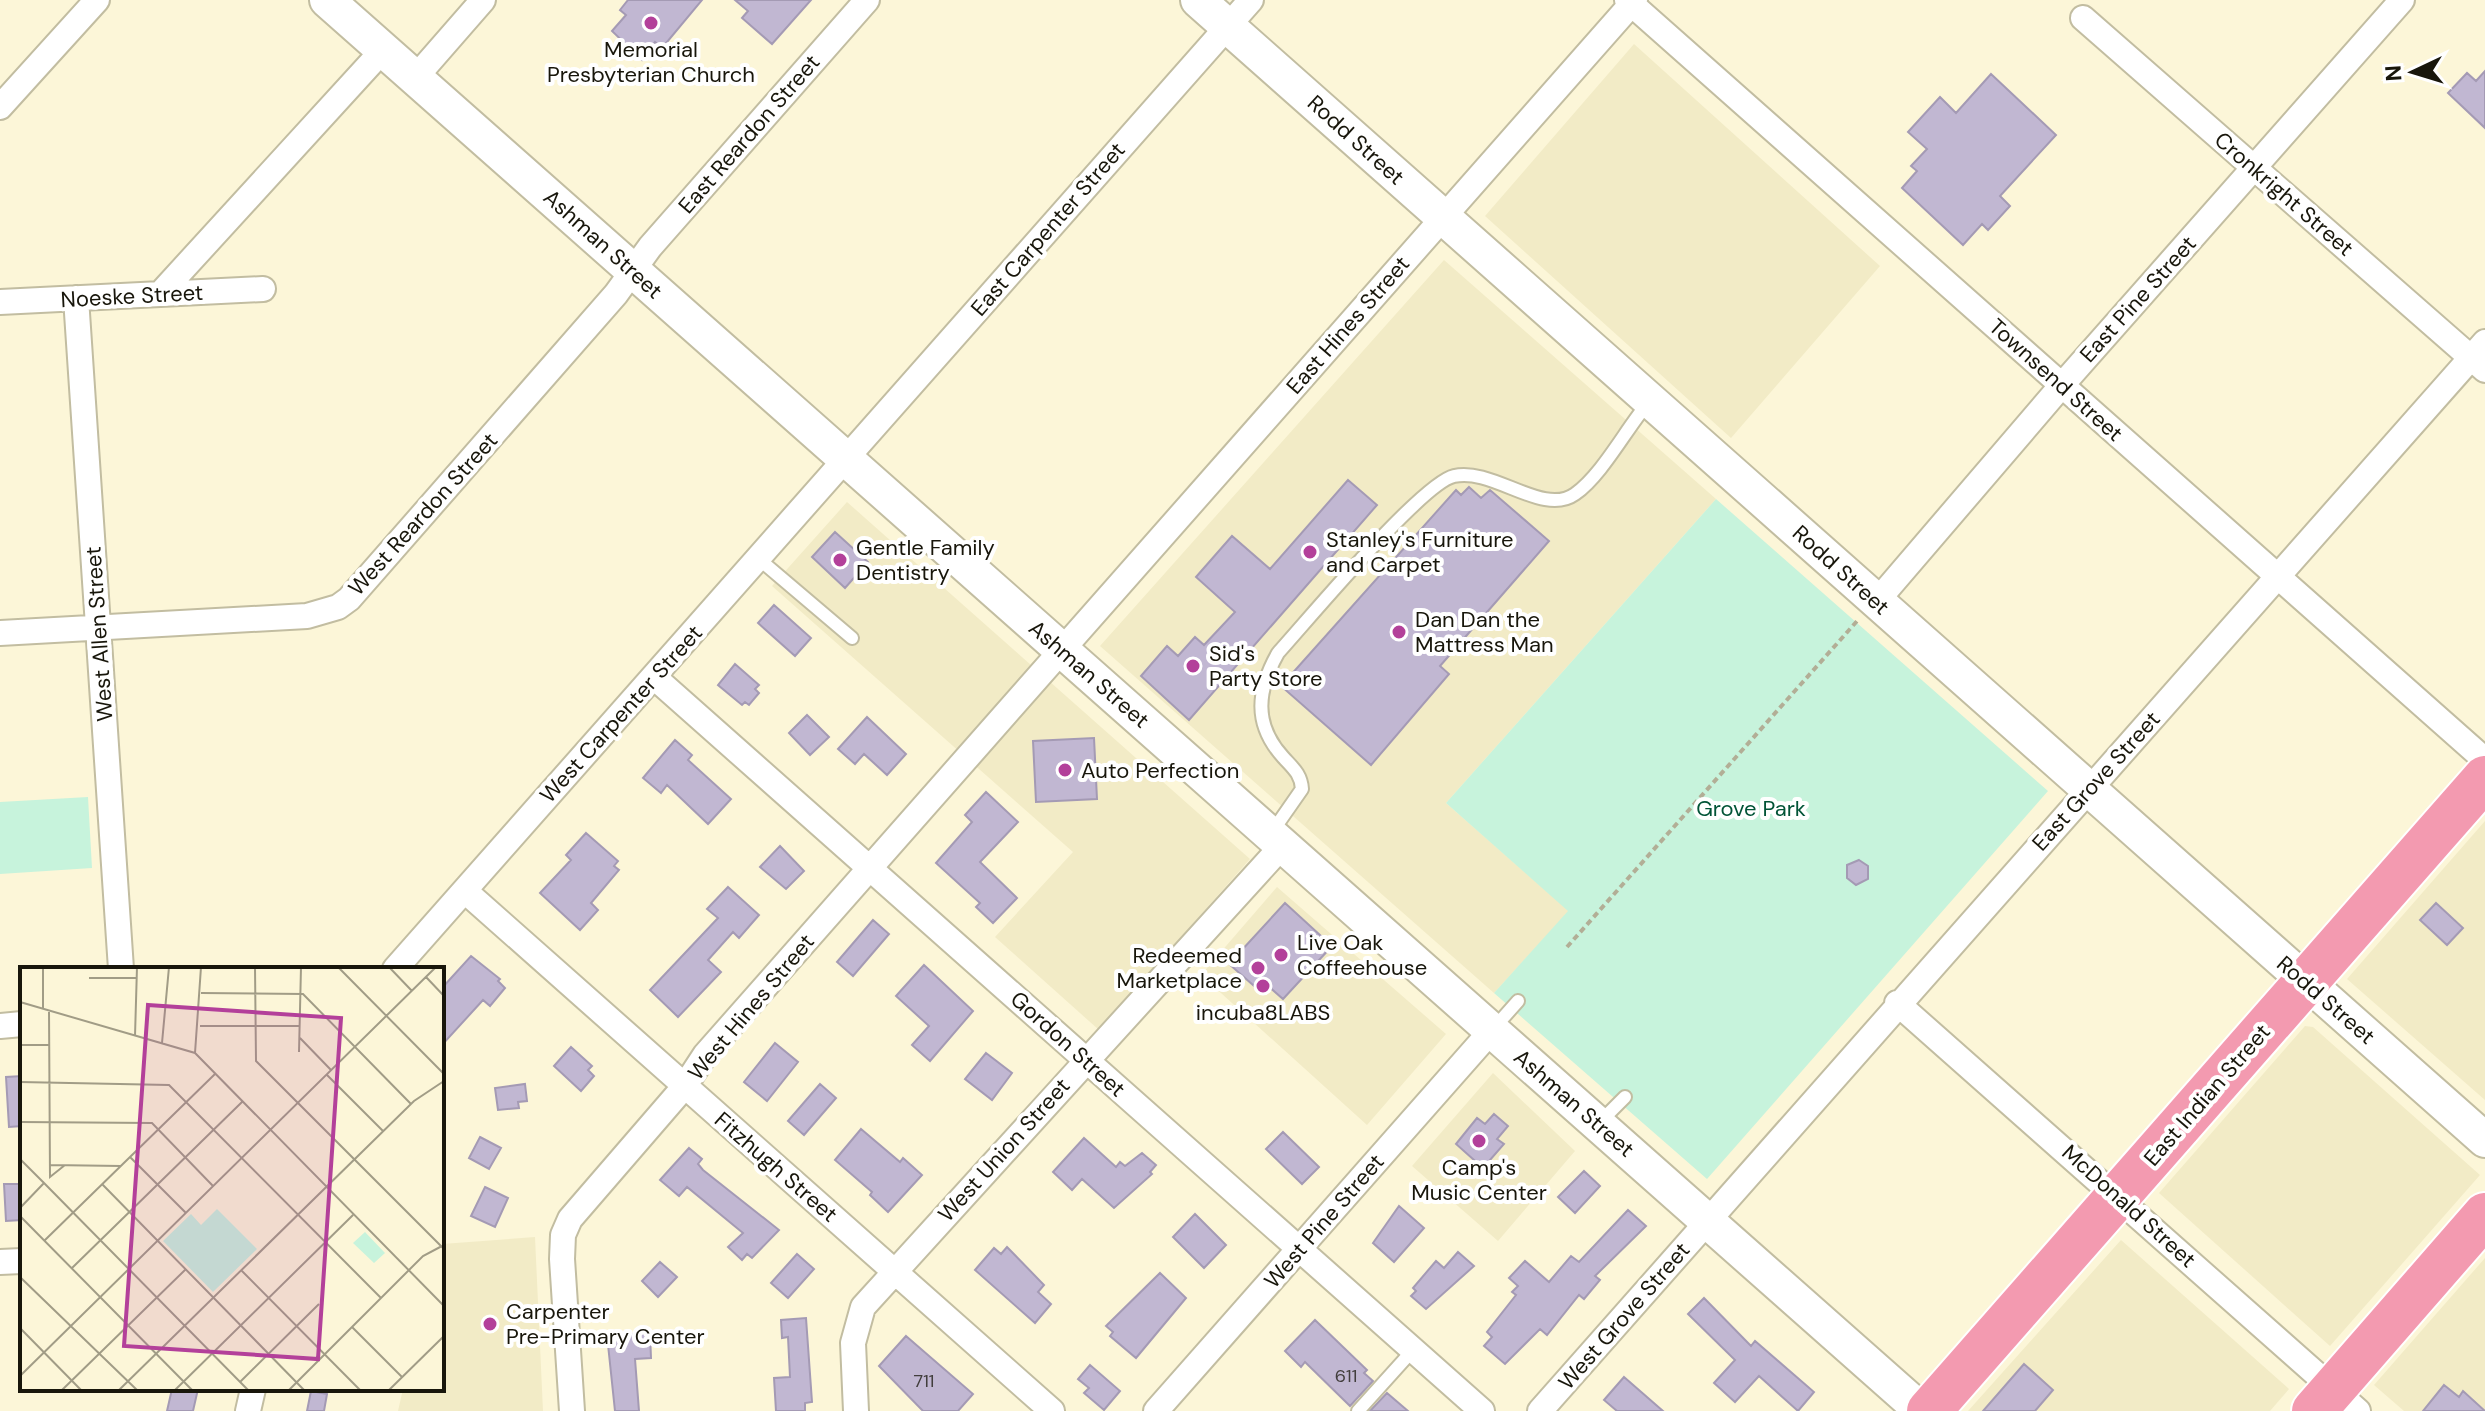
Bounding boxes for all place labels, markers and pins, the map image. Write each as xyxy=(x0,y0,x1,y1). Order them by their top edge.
marker: Memorial Presbyterian Church xyxy=(642,14,660,32)
place label: Memorial Presbyterian Church xyxy=(547,35,755,89)
place label: Stanley's Furniture and Carpet xyxy=(1326,525,1513,579)
place label: Gentle Family Dentistry xyxy=(856,533,995,587)
marker: Stanley's Furniture and Carpet xyxy=(1301,543,1319,561)
marker: Gentle Family Dentistry xyxy=(831,551,849,569)
place label: Dan Dan the Mattress Man xyxy=(1415,605,1554,659)
marker: Dan Dan the Mattress Man xyxy=(1390,623,1408,641)
place label: Sid's Party Store xyxy=(1209,639,1322,693)
marker: Sid's Party Store xyxy=(1184,657,1202,675)
place label: Auto Perfection xyxy=(1081,756,1239,785)
marker: Auto Perfection xyxy=(1056,761,1074,779)
place label: Live Oak Coffeehouse xyxy=(1297,928,1427,982)
place label: Redeemed Marketplace xyxy=(1117,941,1242,995)
marker: Live Oak Coffeehouse xyxy=(1272,946,1290,964)
marker: Redeemed Marketplace xyxy=(1249,959,1267,977)
marker: incuba8LABS xyxy=(1254,977,1272,995)
place label: incuba8LABS xyxy=(1196,998,1330,1027)
marker: Camp's Music Center xyxy=(1470,1132,1488,1150)
place label: Camp's Music Center xyxy=(1411,1153,1547,1207)
place label: Carpenter Pre-Primary Center xyxy=(506,1297,705,1351)
marker: Carpenter Pre-Primary Center xyxy=(481,1315,499,1333)

